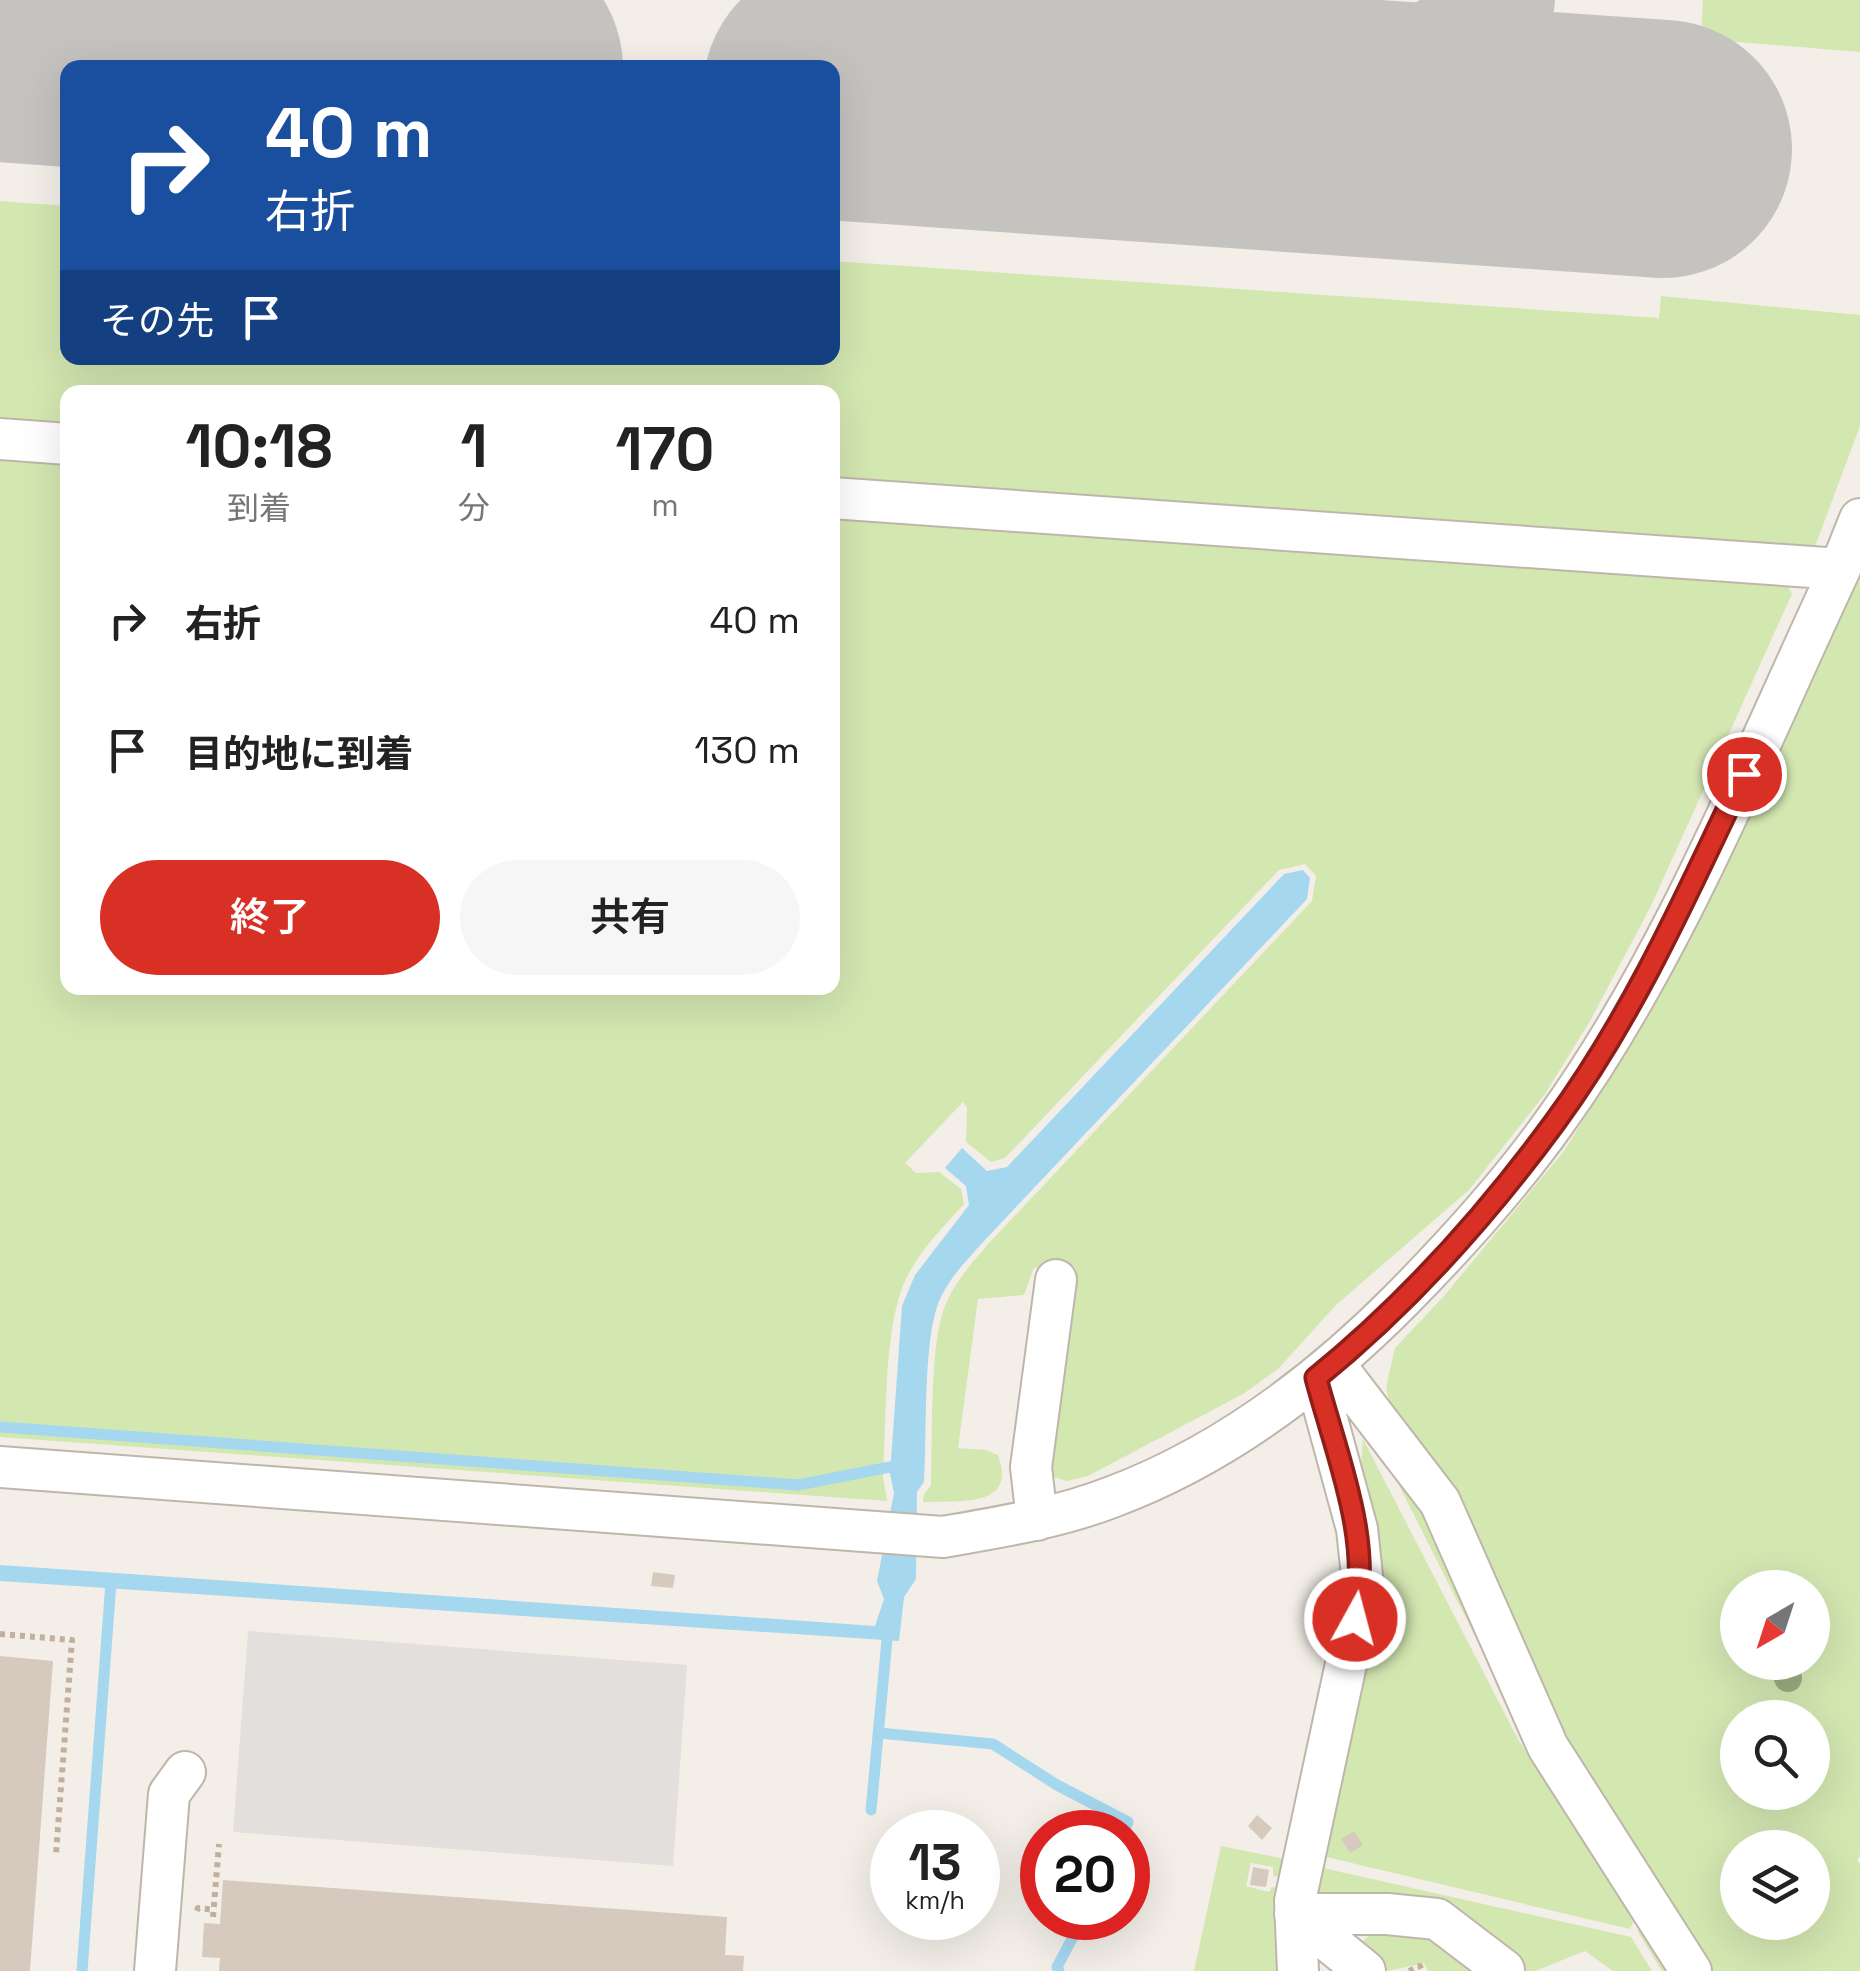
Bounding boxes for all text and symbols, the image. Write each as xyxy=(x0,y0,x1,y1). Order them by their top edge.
text: 40 m xyxy=(265,88,432,177)
icon: right xyxy=(100,100,230,230)
text: 右折 xyxy=(265,183,355,240)
icon: arrive xyxy=(234,290,289,345)
text: その先 xyxy=(100,297,214,345)
text: 10:18 xyxy=(185,408,332,485)
text: 1 xyxy=(460,408,488,485)
text: 170 xyxy=(615,411,714,488)
text: m xyxy=(651,485,679,525)
text: 到着 xyxy=(227,488,291,528)
text: 分 xyxy=(458,488,490,528)
icon: right xyxy=(100,593,155,648)
text: 40 m xyxy=(709,596,800,644)
text: 右折 xyxy=(185,600,261,648)
icon: arrive xyxy=(100,723,155,778)
text: 130 m xyxy=(694,726,800,774)
text: 目的地に到着 xyxy=(185,730,413,778)
pin xyxy=(1702,732,1787,817)
icon: arrive xyxy=(1717,747,1772,802)
button: 終了 xyxy=(100,860,440,975)
button: 共有 xyxy=(460,860,800,975)
position arrow xyxy=(1303,1567,1407,1671)
north arrow xyxy=(1720,1570,1830,1680)
map controls xyxy=(1720,1570,1830,1940)
button: search xyxy=(1720,1700,1830,1810)
speed limit sign: 20 xyxy=(1020,1810,1150,1940)
button: layers xyxy=(1720,1830,1830,1940)
text: 13 xyxy=(909,1831,962,1895)
text: km/h xyxy=(905,1884,965,1916)

